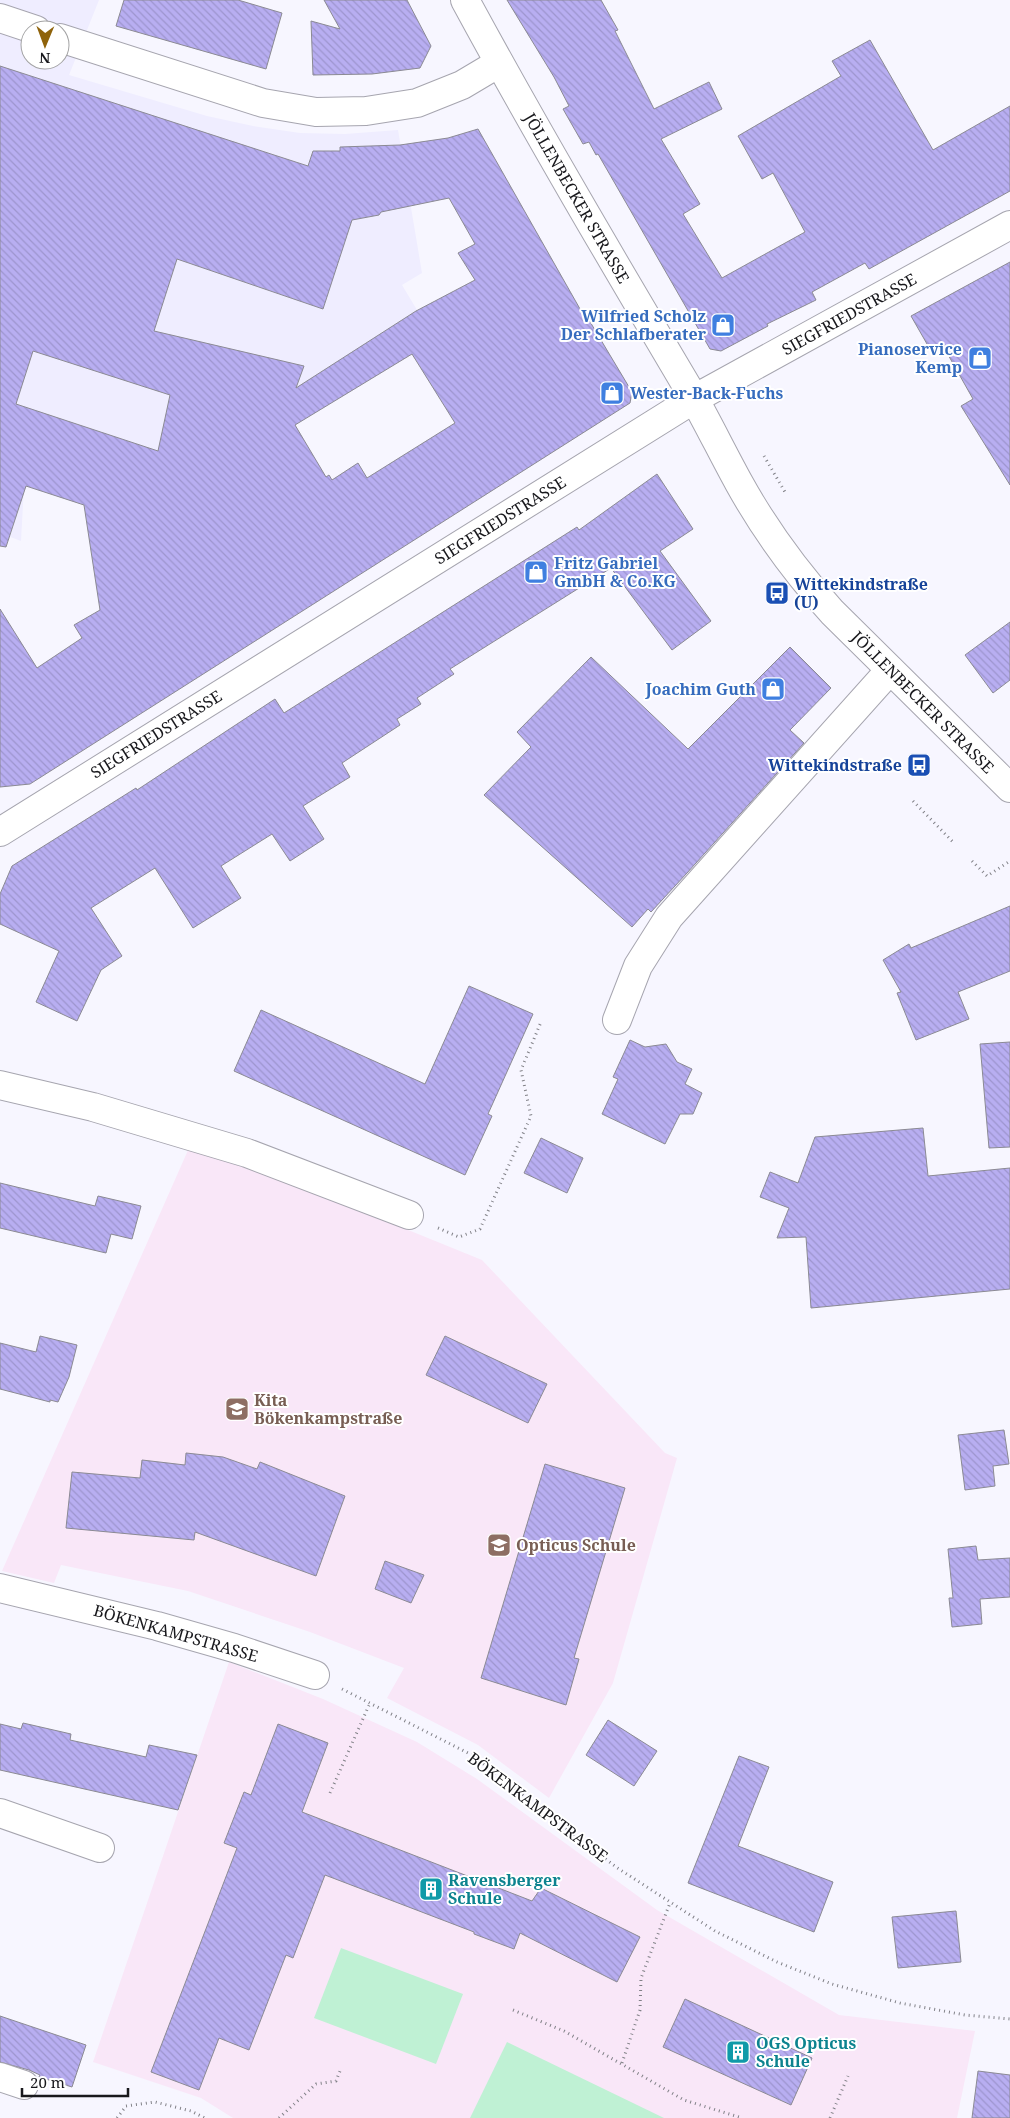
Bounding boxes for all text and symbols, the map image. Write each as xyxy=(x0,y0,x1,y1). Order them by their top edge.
north arrow xyxy=(20,20,70,70)
text: N xyxy=(39,49,50,68)
street label: JÖLLENBECKER STRASSE xyxy=(519,108,635,287)
street label: SIEGFRIEDSTRASSE xyxy=(778,268,920,360)
place label: Wilfried Scholz Der Schlafberater xyxy=(561,305,707,345)
shop icon: Wilfried Scholz Der Schlafberater xyxy=(710,312,736,338)
place label: Pianoservice Kemp xyxy=(858,338,962,378)
shop icon: Pianoservice Kemp xyxy=(967,345,993,371)
shop icon: Wester-Back-Fuchs xyxy=(599,380,625,406)
place label: Wester-Back-Fuchs xyxy=(630,382,784,404)
street label: SIEGFRIEDSTRASSE xyxy=(430,471,570,569)
place label: Fritz Gabriel GmbH & Co.KG xyxy=(554,552,676,592)
shop icon: Fritz Gabriel GmbH & Co.KG xyxy=(523,559,549,585)
place label: Wittekindstraße (U) xyxy=(794,573,928,613)
bus stop icon: Wittekindstraße (U) xyxy=(764,580,790,606)
street label: JÖLLENBECKER STRASSE xyxy=(846,625,999,778)
shop icon: Joachim Guth xyxy=(760,676,786,702)
place label: Joachim Guth xyxy=(644,678,756,700)
street label: SIEGFRIEDSTRASSE xyxy=(86,685,226,783)
bus stop icon: Wittekindstraße xyxy=(906,752,932,778)
place label: Wittekindstraße xyxy=(768,754,902,776)
place label: Kita Bökenkampstraße xyxy=(254,1389,402,1429)
school or university icon: Kita Bökenkampstraße xyxy=(224,1396,250,1422)
school or university icon: Opticus Schule xyxy=(486,1532,512,1558)
place label: Opticus Schule xyxy=(516,1534,636,1556)
street label: BÖKENKAMPSTRASSE xyxy=(91,1599,261,1667)
street label: BÖKENKAMPSTRASSE xyxy=(463,1747,613,1867)
place label: Ravensberger Schule xyxy=(448,1869,561,1909)
building icon: Ravensberger Schule xyxy=(418,1876,444,1902)
place label: OGS Opticus Schule xyxy=(756,2032,856,2072)
building icon: OGS Opticus Schule xyxy=(725,2039,751,2065)
scale bar xyxy=(22,2066,129,2098)
text: 20 m xyxy=(30,2072,65,2092)

